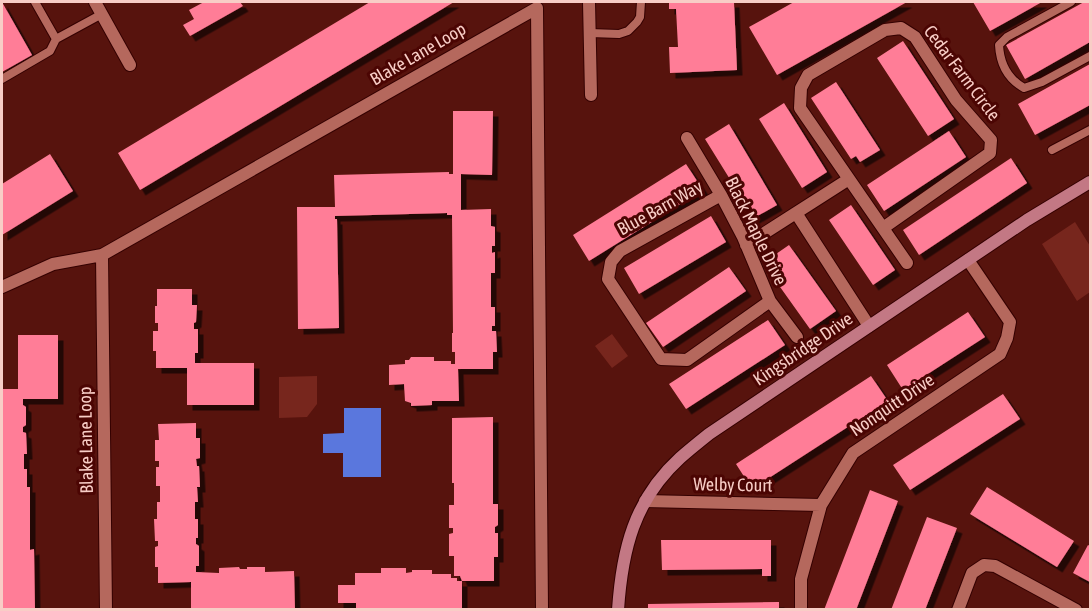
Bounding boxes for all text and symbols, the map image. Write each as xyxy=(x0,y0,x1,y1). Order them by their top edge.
street label: Blake Lane Loop xyxy=(366,18,469,89)
street label: Cedar Farm Circle xyxy=(920,21,1005,124)
street label: Black Maple Drive xyxy=(721,173,792,288)
street label: Blue Barn Way xyxy=(613,176,706,240)
street label: Kingsbridge Drive xyxy=(749,308,856,390)
street label: Nonquitt Drive xyxy=(846,369,938,440)
street label: Blake Lane Loop xyxy=(74,386,97,494)
street label: Welby Court xyxy=(693,473,773,496)

